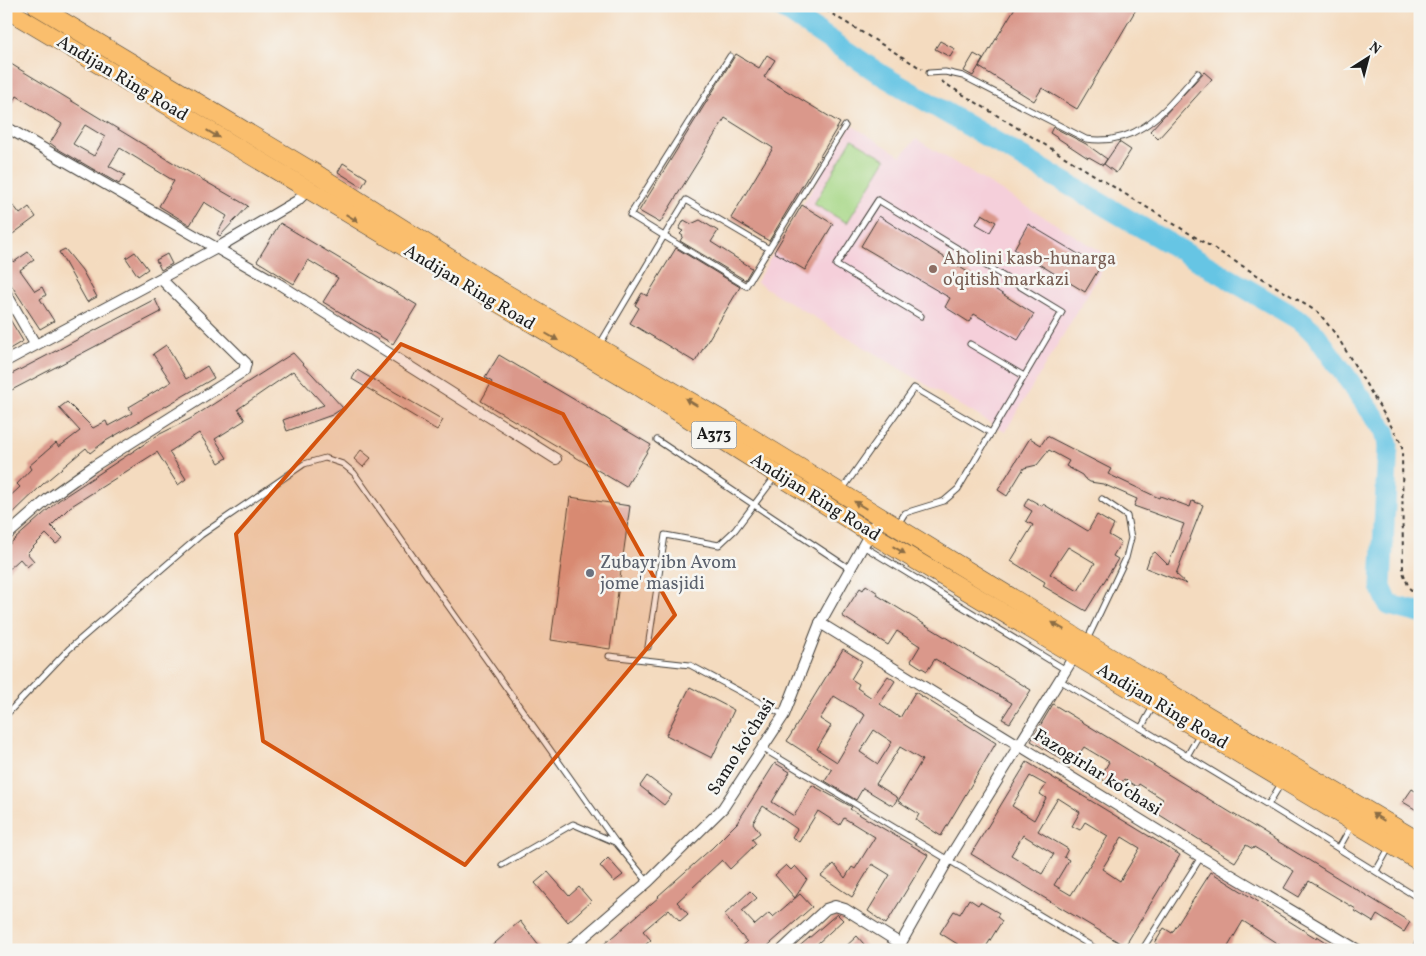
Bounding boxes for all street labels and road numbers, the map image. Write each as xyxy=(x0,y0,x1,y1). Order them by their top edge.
street label: Andijan Ring Road xyxy=(52,30,192,128)
street label: Andijan Ring Road xyxy=(399,239,539,337)
road number: A373 xyxy=(692,422,736,448)
street label: Andijan Ring Road xyxy=(745,448,885,548)
street label: Andijan Ring Road xyxy=(1092,658,1232,756)
street label: Samo koʻchasi xyxy=(702,694,782,800)
street label: Fazogirlar koʻchasi xyxy=(1028,724,1166,822)

